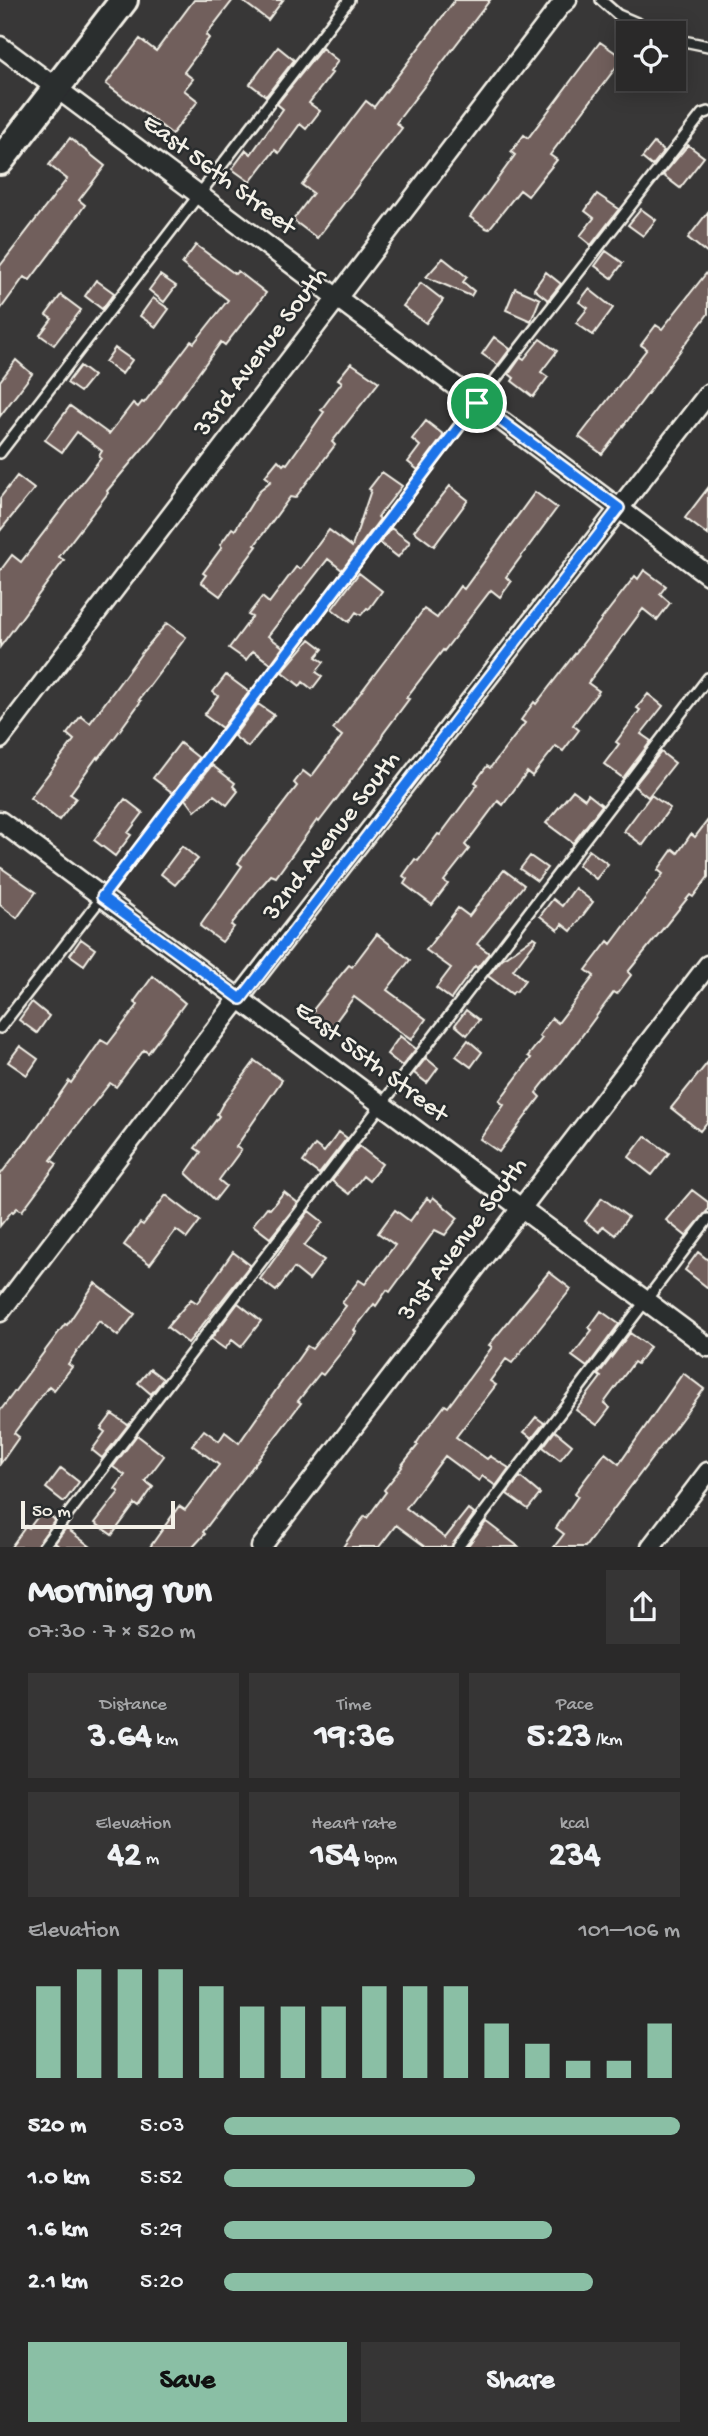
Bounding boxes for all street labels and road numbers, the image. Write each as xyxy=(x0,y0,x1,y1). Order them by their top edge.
street label: East 56th Street xyxy=(135,108,303,245)
street label: 33rd Avenue South xyxy=(188,262,336,445)
street label: 32nd Avenue South xyxy=(257,746,409,929)
street label: East 55th Street xyxy=(287,995,455,1132)
street label: 31st Avenue South xyxy=(392,1152,536,1329)

